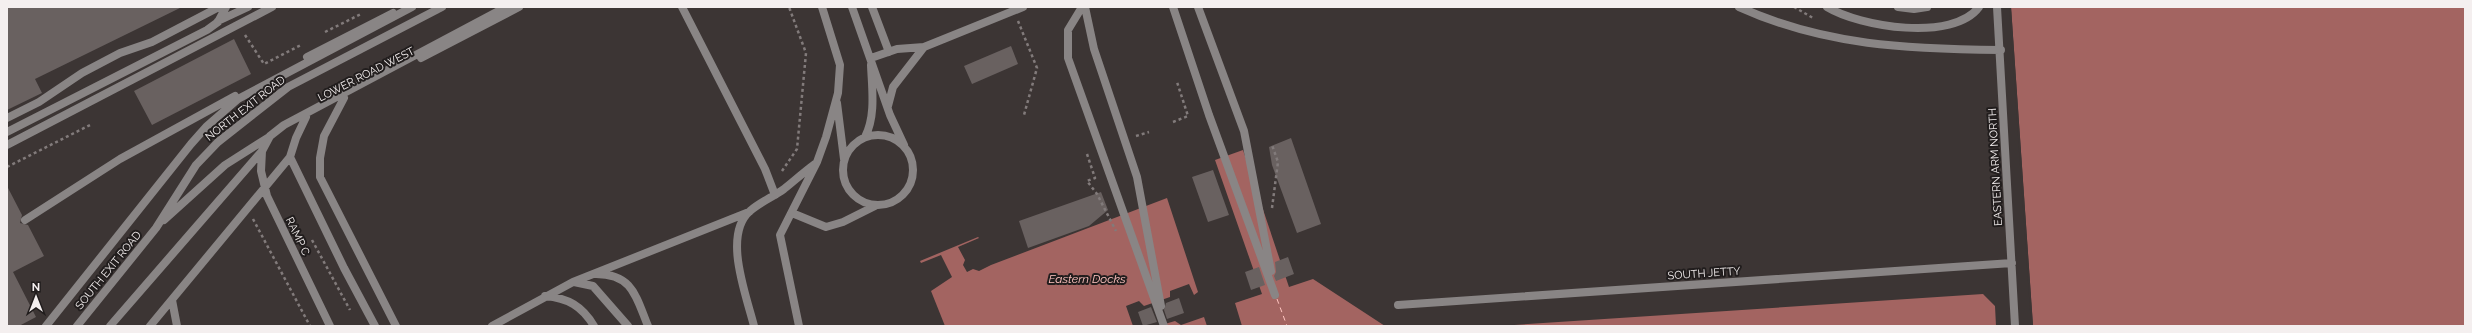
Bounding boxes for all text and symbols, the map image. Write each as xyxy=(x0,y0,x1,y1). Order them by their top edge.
street label: LOWER ROAD WEST xyxy=(316,44,417,104)
street label: NORTH EXIT ROAD xyxy=(203,73,288,144)
street label: EASTERN ARM NORTH xyxy=(1986,108,2005,226)
street label: RAMP C xyxy=(283,215,313,258)
street label: SOUTH EXIT ROAD xyxy=(73,228,144,312)
street label: SOUTH JETTY xyxy=(1667,264,1741,283)
water label: Eastern Docks xyxy=(1048,272,1126,286)
north arrow xyxy=(16,277,56,317)
text: N xyxy=(32,281,40,294)

